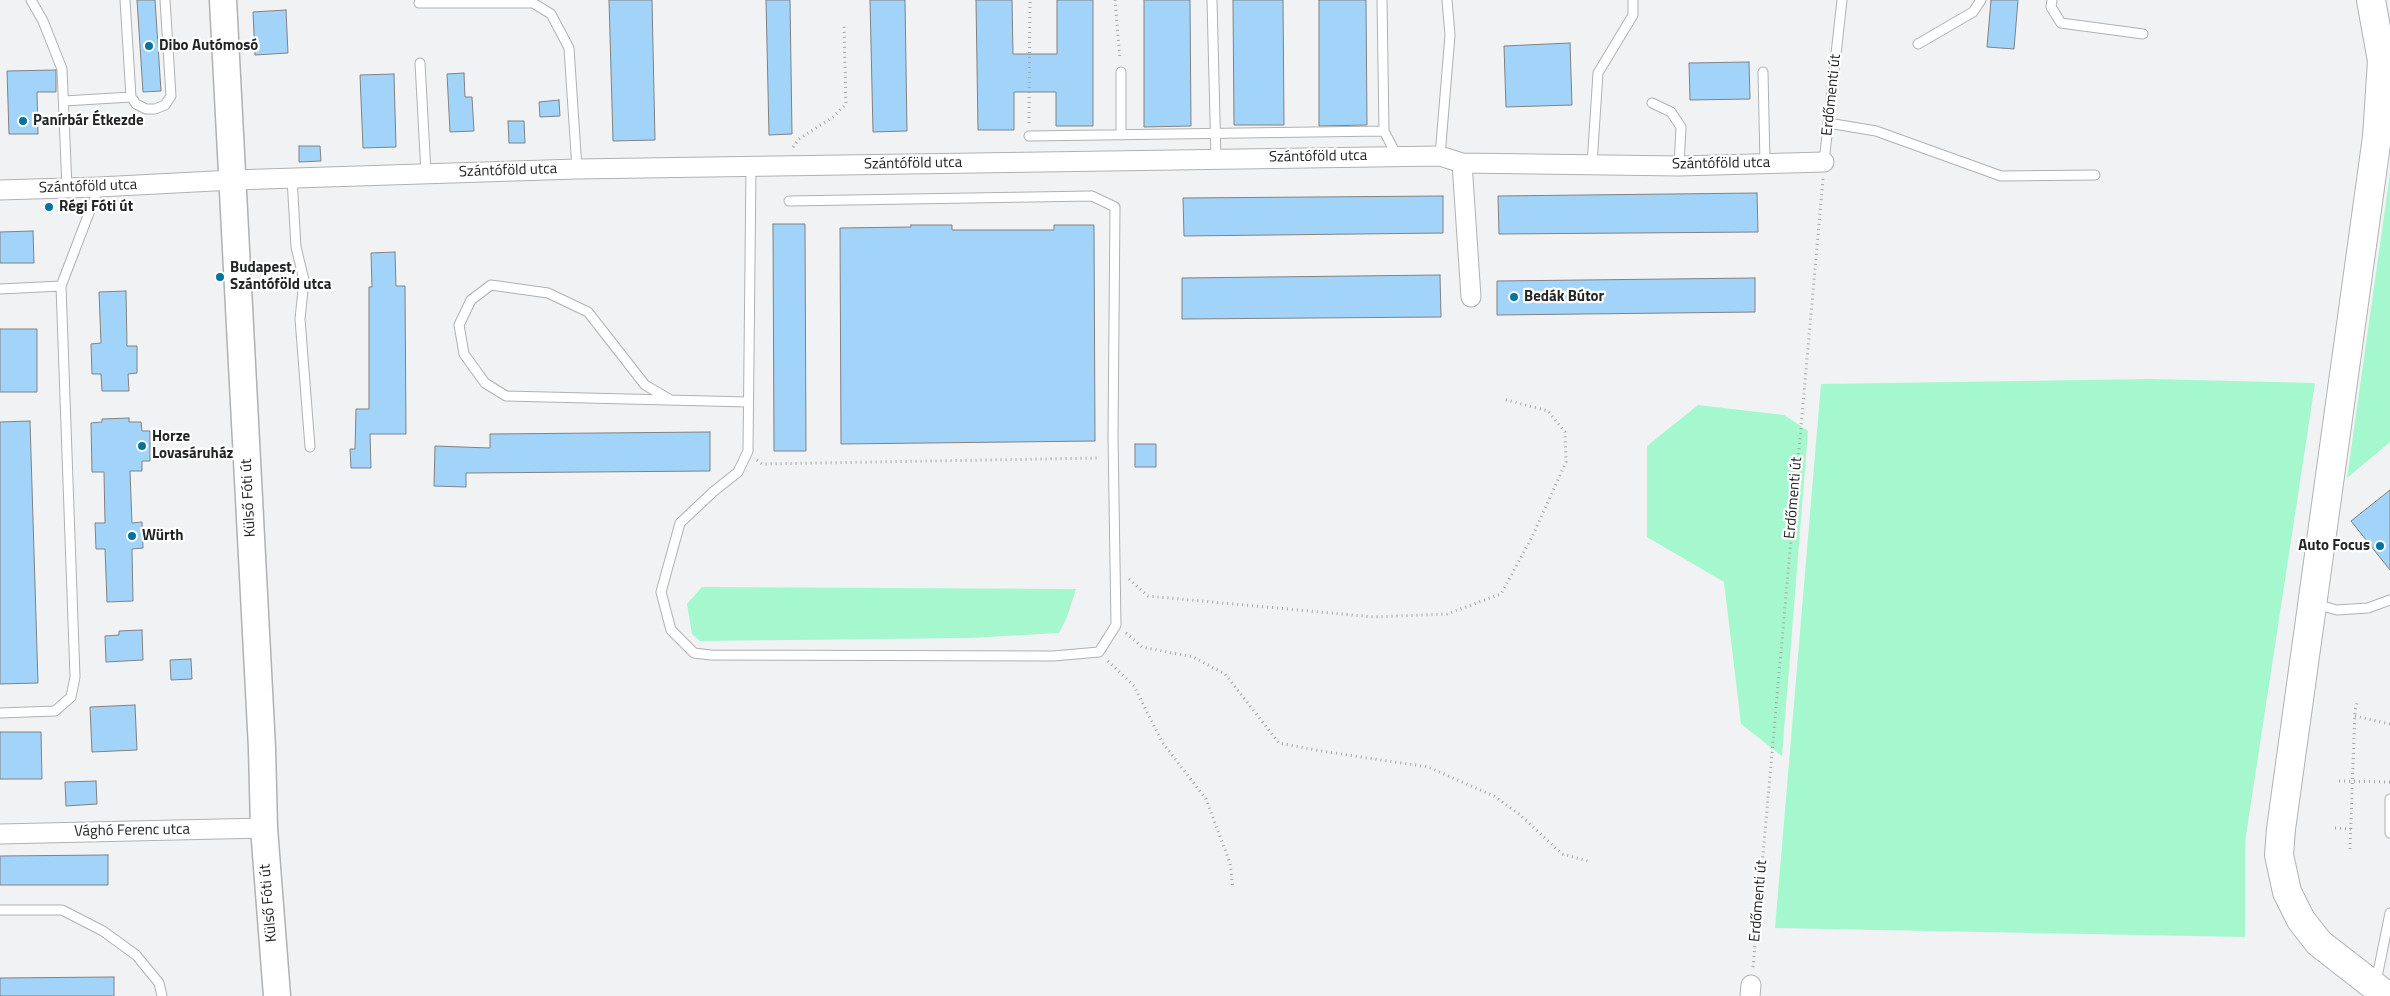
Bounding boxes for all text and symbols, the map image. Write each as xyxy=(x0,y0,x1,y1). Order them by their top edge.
place label: Dibo Autómosó xyxy=(159,37,258,55)
marker: Dibo Autómosó xyxy=(143,40,155,52)
street label: Erdőmenti út xyxy=(1819,53,1845,137)
place label: Panírbár Étkezde xyxy=(33,112,144,130)
marker: Panírbár Étkezde xyxy=(17,115,29,127)
street label: Szántóföld utca xyxy=(1269,147,1367,167)
street label: Szántóföld utca xyxy=(864,154,962,174)
street label: Szántóföld utca xyxy=(1672,154,1770,174)
street label: Szántóföld utca xyxy=(459,160,557,182)
street label: Szántóföld utca xyxy=(39,176,137,198)
place label: Régi Fóti út xyxy=(59,198,133,216)
marker: Régi Fóti út xyxy=(43,201,55,213)
place label: Budapest, Szántóföld utca xyxy=(230,259,331,294)
marker: Budapest, Szántóföld utca xyxy=(214,271,226,283)
place label: Bedák Bútor xyxy=(1524,288,1604,306)
marker: Bedák Bútor xyxy=(1508,291,1520,303)
place label: Horze Lovasáruház xyxy=(152,428,233,463)
marker: Horze Lovasáruház xyxy=(136,440,148,452)
street label: Erdőmenti út xyxy=(1781,456,1807,540)
street label: Külső Fóti út xyxy=(238,458,260,538)
place label: Würth xyxy=(142,527,183,545)
marker: Würth xyxy=(126,530,138,542)
place label: Auto Focus xyxy=(2298,537,2370,555)
marker: Auto Focus xyxy=(2374,540,2386,552)
street label: Vághó Ferenc utca xyxy=(74,821,190,841)
street label: Erdőmenti út xyxy=(1746,859,1772,943)
street label: Külső Fóti út xyxy=(257,863,281,943)

